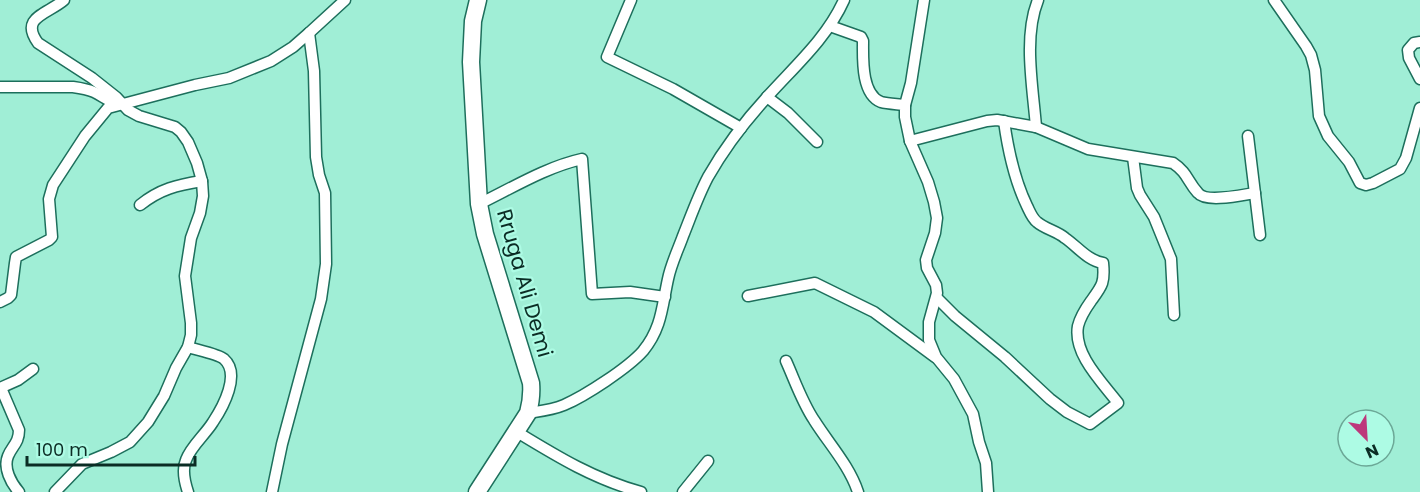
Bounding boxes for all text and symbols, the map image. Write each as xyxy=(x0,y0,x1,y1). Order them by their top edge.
street label: Rruga Ali Demi xyxy=(490,206,560,360)
north arrow xyxy=(1336,408,1396,468)
scale bar xyxy=(27,429,195,467)
text: 100 m xyxy=(36,437,88,462)
text: N xyxy=(1362,438,1382,464)

